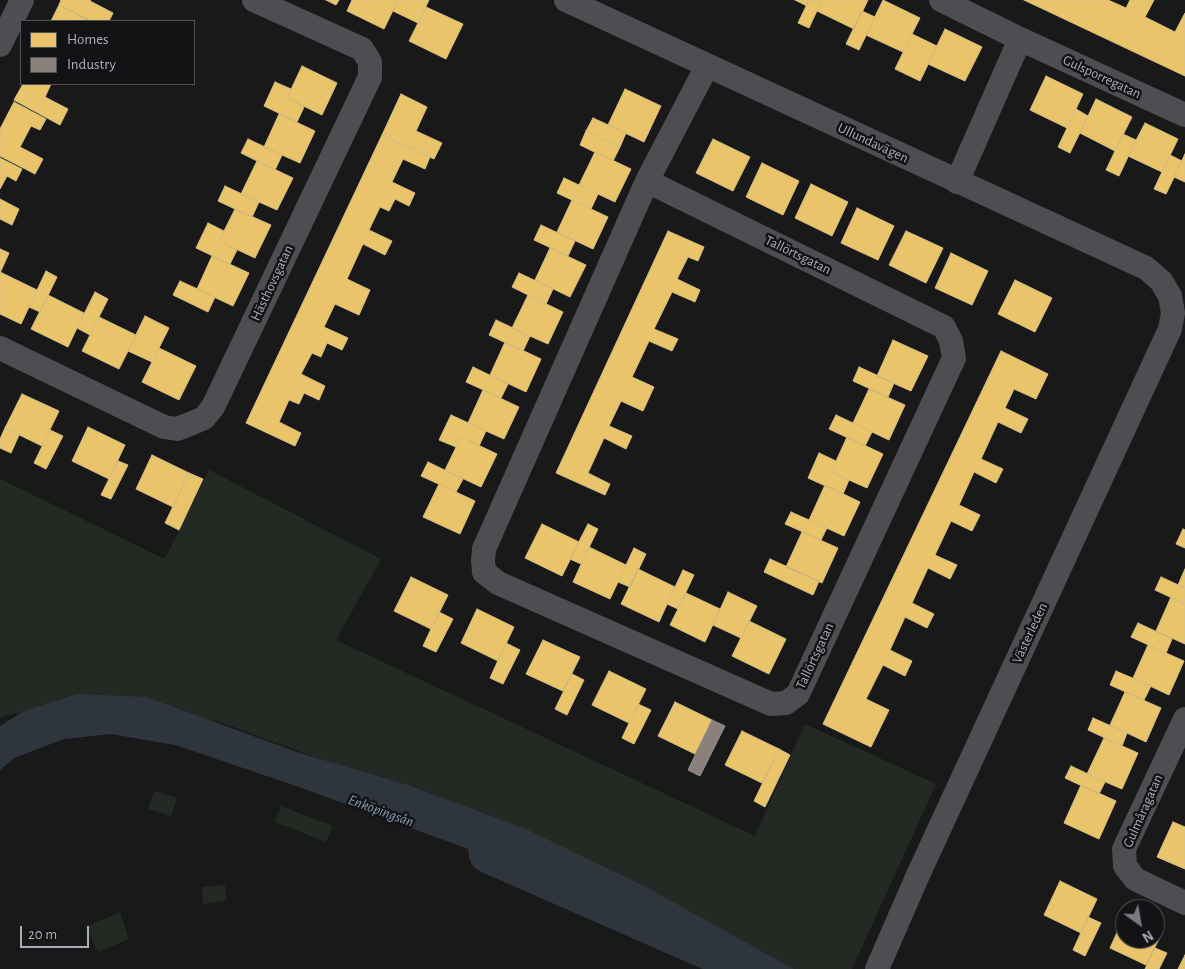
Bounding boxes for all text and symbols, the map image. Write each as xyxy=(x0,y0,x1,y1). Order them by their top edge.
legend xyxy=(20,20,195,85)
text: Homes xyxy=(67,32,109,47)
street label: Gulsporregatan xyxy=(1060,52,1144,102)
text: Industry xyxy=(67,57,116,72)
street label: Ullundavägen xyxy=(835,119,911,167)
street label: Tallörtsgatan xyxy=(762,232,834,278)
street label: Hästhovsgatan xyxy=(247,242,297,324)
street label: Västerleden xyxy=(1009,600,1051,666)
street label: Tallörtsgatan xyxy=(792,620,838,692)
street label: Gulmåragatan xyxy=(1119,772,1167,850)
water label: Enköpingsån xyxy=(346,791,416,831)
north arrow xyxy=(1115,899,1165,949)
scale bar xyxy=(22,916,91,948)
text: 20 m xyxy=(28,927,57,942)
text: N xyxy=(1140,927,1155,944)

